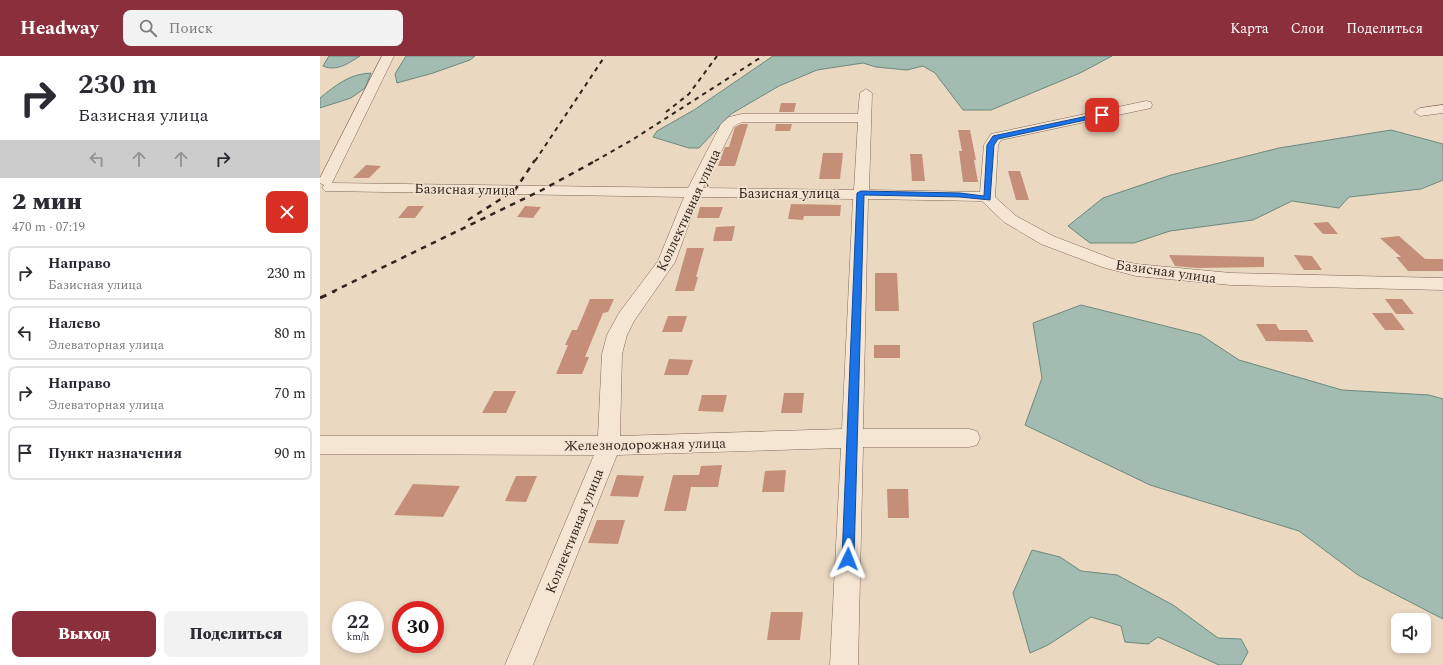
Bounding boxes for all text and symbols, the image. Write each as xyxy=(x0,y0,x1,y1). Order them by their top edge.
search box xyxy=(123,10,403,46)
text: Headway xyxy=(20,14,99,43)
icon: search xyxy=(137,17,159,39)
text: Поиск xyxy=(169,17,213,40)
text: Карта xyxy=(1230,18,1269,39)
text: Слои xyxy=(1291,18,1324,39)
text: Поделиться xyxy=(1346,18,1423,39)
text: 230 m xyxy=(78,63,157,106)
icon: right xyxy=(12,72,64,124)
pin xyxy=(1085,98,1119,132)
text: Базисная улица xyxy=(78,102,209,129)
icon: arrive xyxy=(1091,104,1113,126)
street label: Коллективная улица xyxy=(651,145,726,275)
icon: left xyxy=(86,148,108,170)
icon: ahead xyxy=(128,148,150,170)
icon: ahead xyxy=(170,148,192,170)
icon: right xyxy=(212,148,234,170)
street label: Базисная улица xyxy=(414,178,516,201)
street label: Базисная улица xyxy=(738,183,840,204)
text: 2 мин xyxy=(12,184,82,220)
button: close xyxy=(266,191,308,233)
text: 470 m · 07:19 xyxy=(12,217,85,237)
text: Направо xyxy=(48,252,111,275)
street label: Базисная улица xyxy=(1114,254,1218,289)
icon: right xyxy=(14,262,36,284)
text: 230 m xyxy=(267,262,306,285)
text: Базисная улица xyxy=(48,275,142,295)
text: Налево xyxy=(48,312,101,335)
icon: left xyxy=(14,322,36,344)
text: 80 m xyxy=(274,322,306,345)
text: Элеваторная улица xyxy=(48,335,164,355)
text: Направо xyxy=(48,372,111,395)
icon: right xyxy=(14,382,36,404)
text: 70 m xyxy=(274,382,306,405)
text: Элеваторная улица xyxy=(48,395,164,415)
street label: Железнодорожная улица xyxy=(564,433,726,456)
icon: arrive xyxy=(14,442,36,464)
text: Пункт назначения xyxy=(48,442,182,465)
text: 90 m xyxy=(274,442,306,465)
street label: Коллективная улица xyxy=(540,465,609,597)
position arrow xyxy=(827,538,869,580)
speed limit sign: 30 xyxy=(392,601,444,653)
text: 22 xyxy=(347,607,369,637)
button: Выход xyxy=(12,611,156,657)
button: Поделиться xyxy=(164,611,308,657)
map controls xyxy=(1391,613,1431,653)
button: sound xyxy=(1391,613,1431,653)
text: km/h xyxy=(347,629,369,645)

